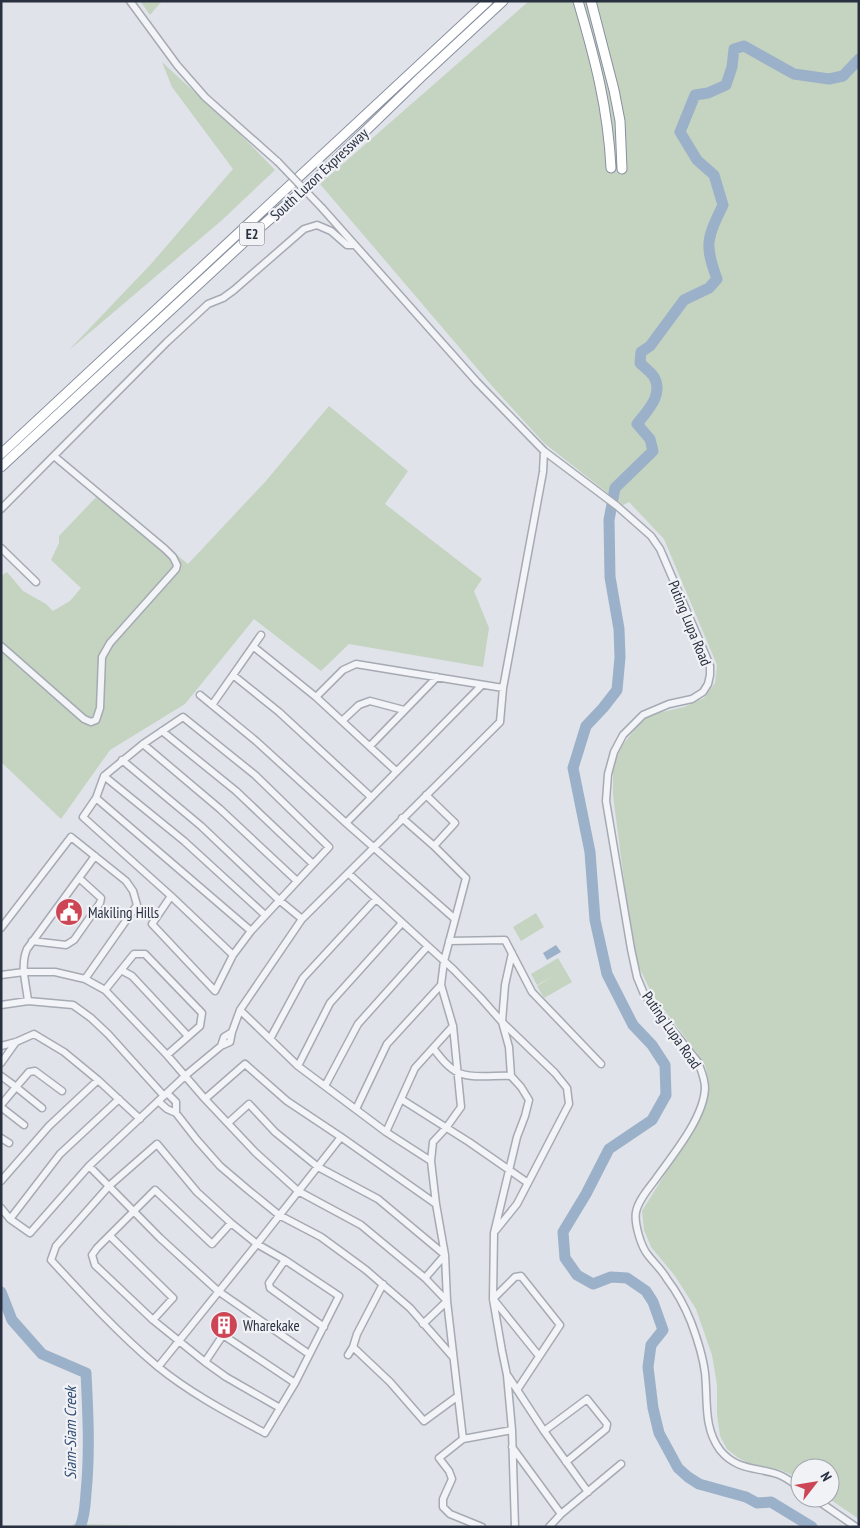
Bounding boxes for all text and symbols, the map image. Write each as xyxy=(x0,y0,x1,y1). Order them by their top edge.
street label: South Luzon Expressway xyxy=(266,123,372,224)
road number: E2 xyxy=(240,222,264,245)
street label: Puting Lupa Road xyxy=(664,578,716,668)
public building icon: Makiling Hills xyxy=(54,897,84,927)
place label: Makiling Hills xyxy=(88,903,159,922)
street label: Puting Lupa Road xyxy=(638,988,706,1072)
building icon: Wharekake xyxy=(209,1310,239,1340)
place label: Wharekake xyxy=(243,1316,300,1335)
water label: Siam-Siam Creek xyxy=(60,1385,80,1480)
north arrow xyxy=(790,1458,840,1508)
text: N xyxy=(816,1468,836,1484)

